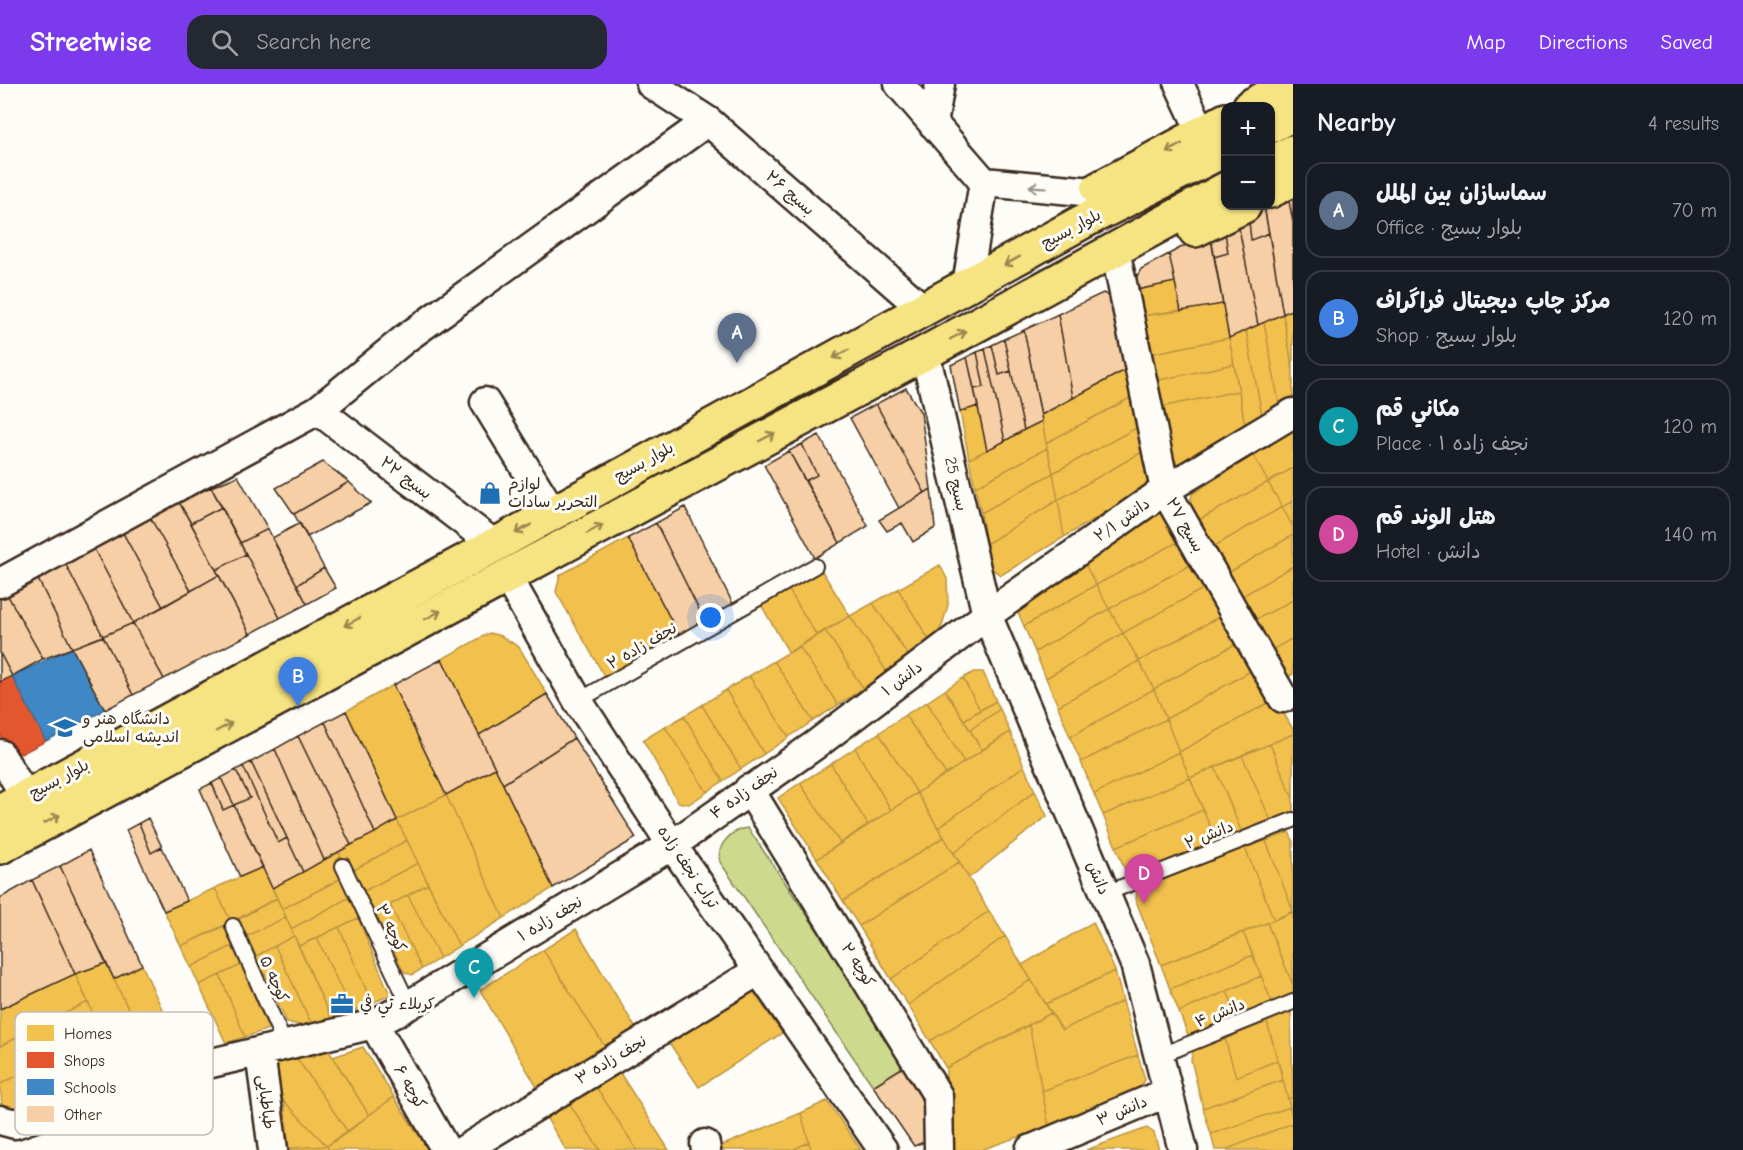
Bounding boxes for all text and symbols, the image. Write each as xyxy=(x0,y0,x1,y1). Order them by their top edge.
search box xyxy=(187,15,607,69)
text: Streetwise xyxy=(30,26,151,58)
icon: search xyxy=(208,26,241,59)
text: Search here xyxy=(256,29,371,55)
text: Map xyxy=(1466,30,1506,54)
text: Directions xyxy=(1539,30,1628,54)
text: Saved xyxy=(1661,30,1713,54)
map controls xyxy=(1221,102,1275,210)
button: + xyxy=(1221,102,1275,156)
text: Nearby xyxy=(1317,108,1396,138)
text: 4 results xyxy=(1648,112,1719,135)
one-way arrow xyxy=(1166,142,1183,154)
button: − xyxy=(1221,156,1275,210)
street label: بسیج ۲۶ xyxy=(761,167,818,220)
text: سماسازان بین الملل xyxy=(1376,180,1547,206)
one-way arrow xyxy=(1029,181,1049,192)
text: A xyxy=(1333,199,1344,222)
text: 70 m xyxy=(1672,199,1717,222)
street label: بلوار بسیج xyxy=(1038,206,1104,253)
text: Office · بلوار بسیج xyxy=(1376,216,1522,239)
one-way arrow xyxy=(1004,255,1021,267)
text: مرکز چاپ دیجیتال فراگراف xyxy=(1376,288,1611,314)
text: B xyxy=(1332,307,1345,330)
text: 120 m xyxy=(1663,307,1717,330)
pin: A xyxy=(718,314,756,363)
text: Shop · بلوار بسیج xyxy=(1376,324,1517,347)
one-way arrow xyxy=(949,329,966,341)
one-way arrow xyxy=(833,348,850,360)
text: مكاني قم xyxy=(1376,396,1460,422)
text: C xyxy=(1332,415,1345,438)
text: 120 m xyxy=(1663,415,1717,438)
one-way arrow xyxy=(758,431,776,442)
text: Place · نجف زاده ۱ xyxy=(1376,432,1529,455)
street label: بلوار بسیج xyxy=(611,438,677,486)
street label: بسیج ۲۲ xyxy=(376,453,435,504)
street label: بسیج 25 xyxy=(940,455,971,513)
place label: لوازم التحریر سادات xyxy=(508,475,597,511)
shop icon: لوازم التحریر سادات xyxy=(477,480,503,506)
street label: دانش ۲/۱ xyxy=(1091,494,1153,546)
street label: بسیج ۲۷ xyxy=(1161,495,1208,556)
text: هتل الوند قم xyxy=(1376,504,1496,530)
one-way arrow xyxy=(586,522,604,534)
text: D xyxy=(1332,523,1345,546)
text: 140 m xyxy=(1664,523,1717,546)
one-way arrow xyxy=(515,524,533,535)
text: Hotel · دانش xyxy=(1376,540,1481,563)
your location xyxy=(696,603,725,632)
one-way arrow xyxy=(423,609,441,620)
one-way arrow xyxy=(344,616,361,628)
street label: نجف زاده ۲ xyxy=(604,619,680,673)
pin: B xyxy=(278,658,318,707)
street label: دانش ۱ xyxy=(878,658,926,700)
place label: دانشگاه هنر و اندیشه اسلامی xyxy=(81,709,179,747)
school or university icon: دانشگاه هنر و اندیشه اسلامی xyxy=(52,715,78,741)
one-way arrow xyxy=(214,721,232,732)
street label: بلوار بسیج xyxy=(26,756,92,803)
street label: نجف زاده ۴ xyxy=(707,763,781,823)
one-way arrow xyxy=(42,813,60,824)
street label: دانش ۲ xyxy=(1182,817,1236,853)
street label: تراب نجف زاده xyxy=(654,822,722,912)
pin: D xyxy=(1124,854,1164,904)
street label: دانش xyxy=(1083,858,1113,898)
street label: نجف زاده ۱ xyxy=(514,893,586,945)
street label: کوچه ۳ xyxy=(371,901,410,955)
street label: کوچه ۲ xyxy=(837,940,879,991)
pin: C xyxy=(454,948,494,998)
street label: کوچه ۵ xyxy=(255,953,292,1006)
office icon: كربلاء تي في xyxy=(329,991,355,1017)
place label: كربلاء تي في xyxy=(360,994,435,1018)
street label: دانش ۴ xyxy=(1192,995,1248,1031)
legend xyxy=(15,1012,213,1135)
text: Homes xyxy=(64,1025,112,1043)
street label: نجف زاده ۳ xyxy=(572,1032,650,1088)
text: Shops xyxy=(64,1052,105,1070)
street label: کوچه ۶ xyxy=(389,1062,430,1113)
street label: طباطبایی xyxy=(253,1074,278,1130)
text: Schools xyxy=(64,1079,117,1097)
street label: دانش ۳ xyxy=(1094,1092,1150,1130)
text: Other xyxy=(64,1106,102,1124)

